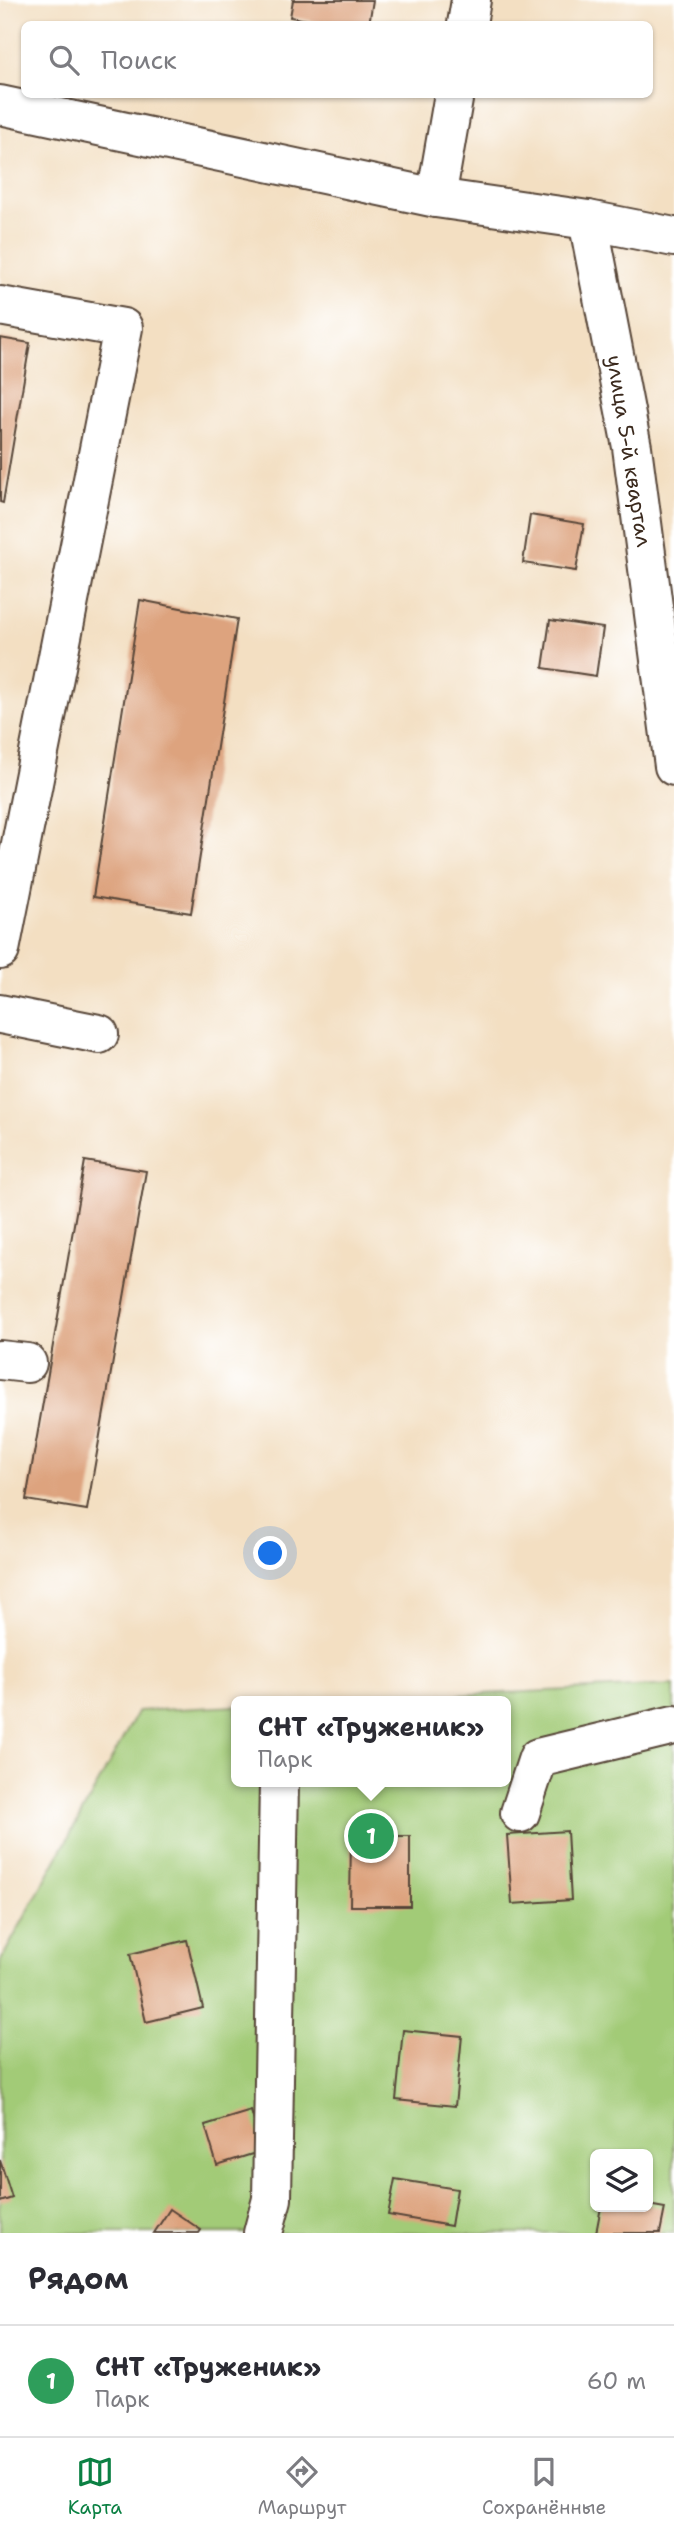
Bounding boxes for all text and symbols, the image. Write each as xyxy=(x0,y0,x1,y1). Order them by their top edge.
search box xyxy=(21,21,653,98)
icon: search xyxy=(45,41,83,79)
text: Поиск xyxy=(101,42,177,77)
street label: улица 5-й квартал xyxy=(600,353,658,549)
your location xyxy=(253,1536,287,1570)
popup xyxy=(231,1696,511,1787)
text: СНТ «Труженик» xyxy=(258,1709,484,1744)
text: Парк xyxy=(258,1744,312,1774)
pin: 1 xyxy=(348,1810,394,1862)
map controls xyxy=(590,2149,653,2212)
button: layers xyxy=(590,2149,653,2212)
text: Рядом xyxy=(28,2258,128,2299)
text: СНТ «Труженик» xyxy=(95,2349,321,2384)
text: 1 xyxy=(46,2366,56,2396)
text: 60 m xyxy=(587,2366,646,2396)
text: Парк xyxy=(95,2384,150,2414)
tab: Карта xyxy=(68,2453,122,2520)
tab: Маршрут xyxy=(258,2453,346,2520)
tab: Сохранённые xyxy=(482,2453,606,2520)

